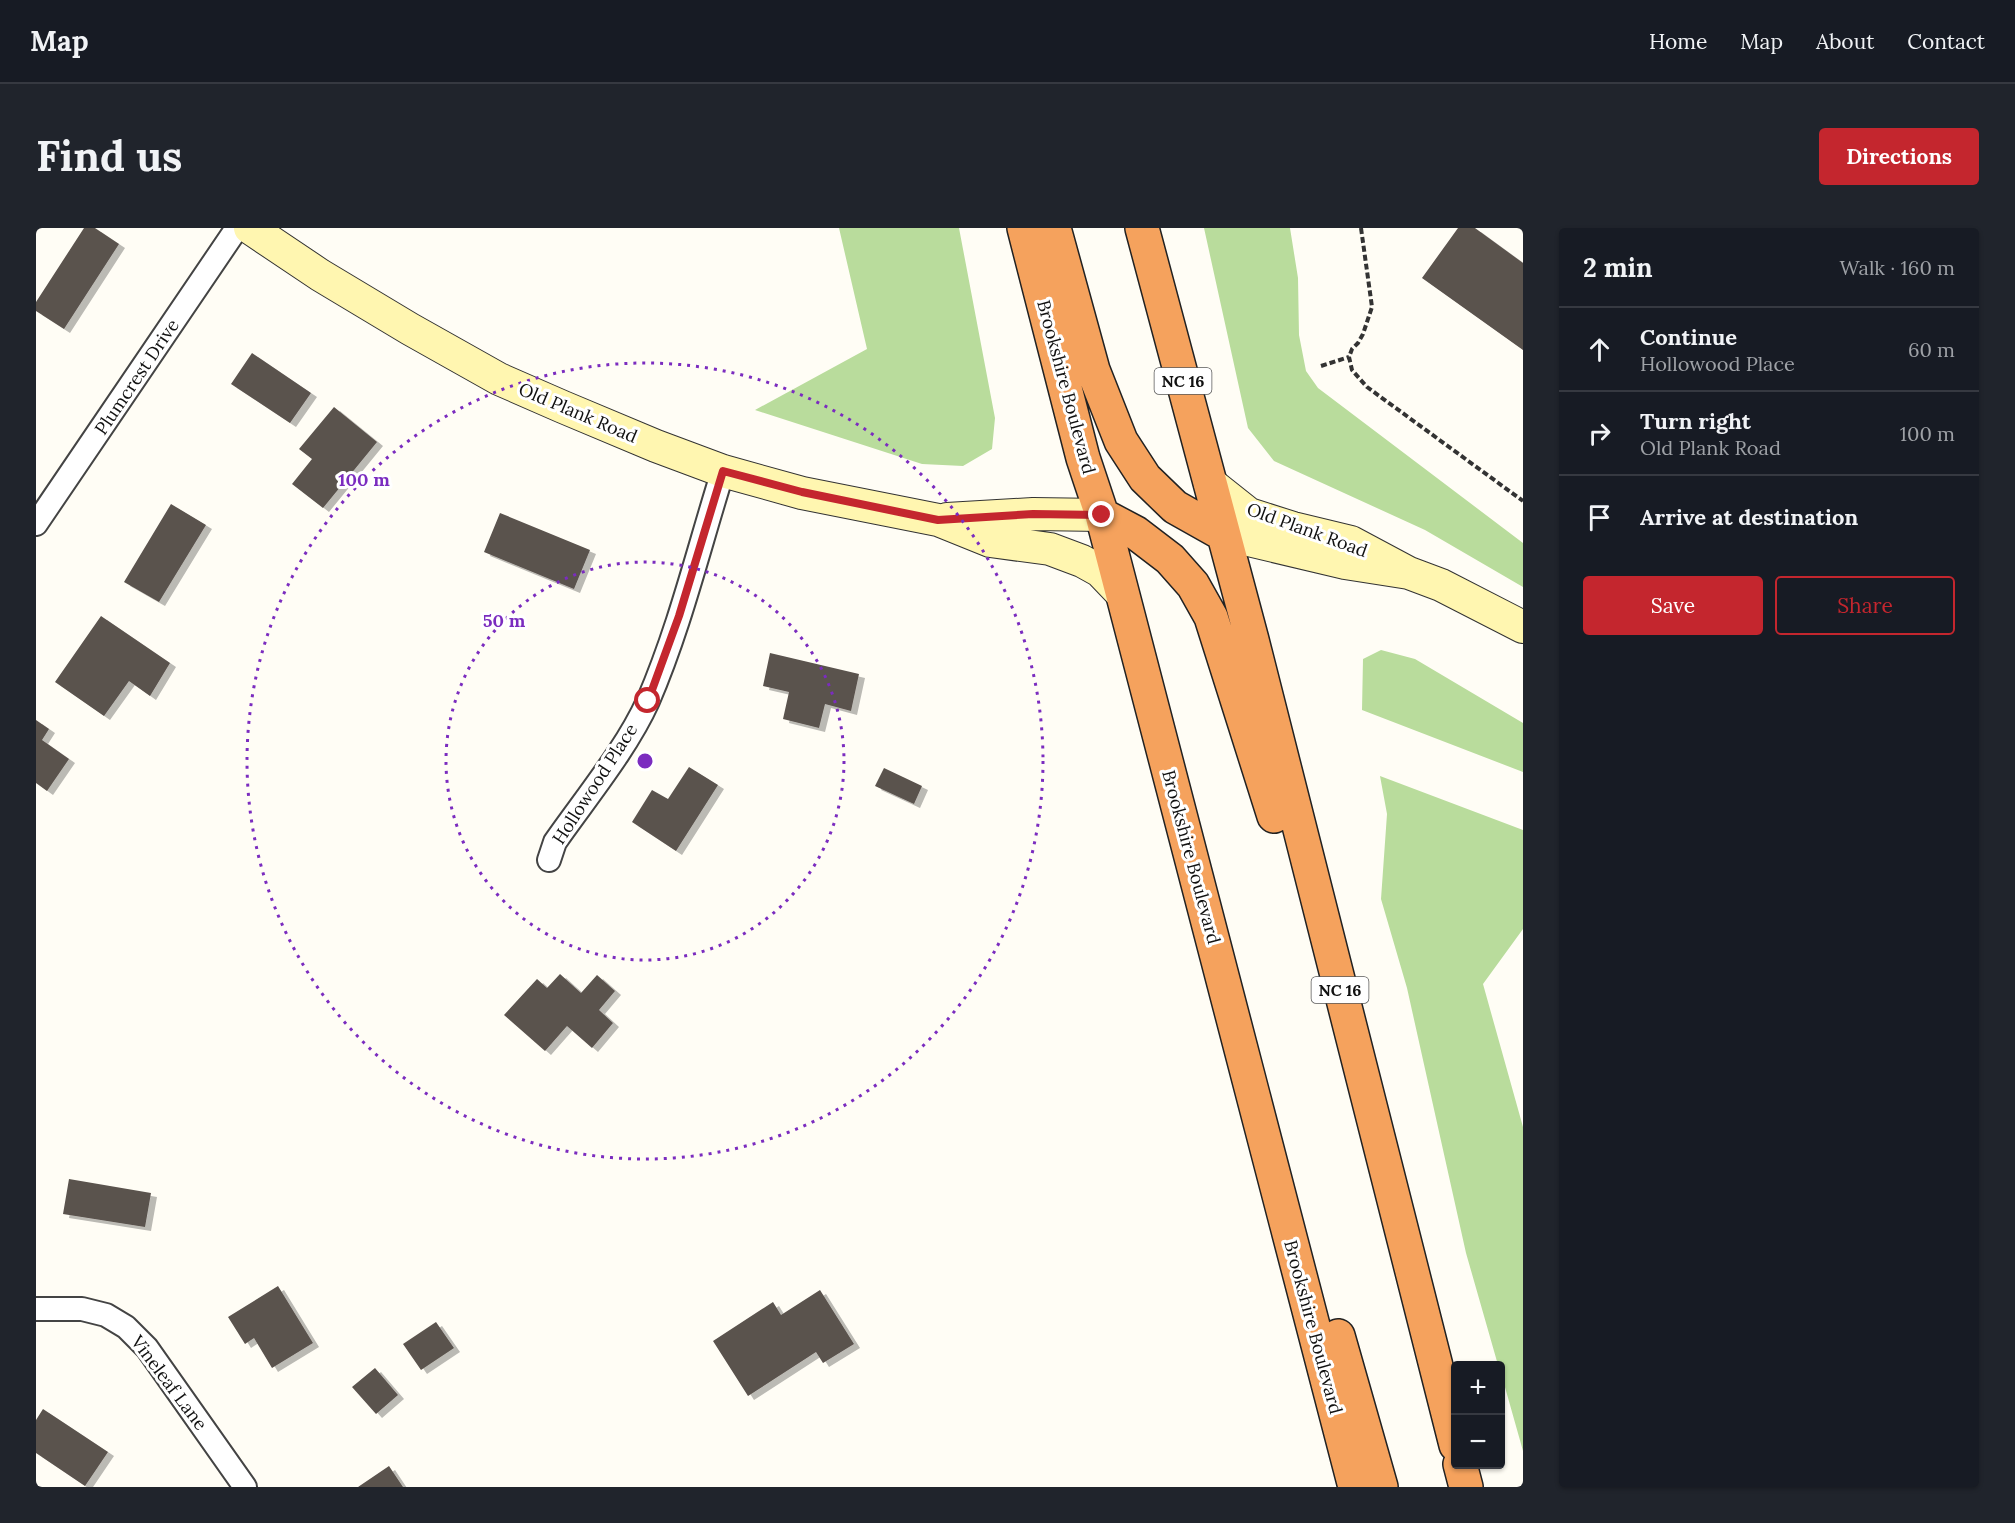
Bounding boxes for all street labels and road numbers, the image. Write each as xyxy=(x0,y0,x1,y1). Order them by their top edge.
street label: Brookshire Boulevard xyxy=(1032,297,1101,477)
street label: Plumcrest Drive xyxy=(89,314,184,439)
road number: NC 16 xyxy=(1154,368,1212,394)
street label: Old Plank Road xyxy=(515,377,641,448)
street label: Old Plank Road xyxy=(1244,497,1371,562)
street label: Hollowood Place xyxy=(547,719,642,848)
street label: Brookshire Boulevard xyxy=(1157,767,1226,947)
road number: NC 16 xyxy=(1312,977,1368,1003)
street label: Brookshire Boulevard xyxy=(1279,1237,1348,1417)
street label: Vineleaf Lane xyxy=(126,1330,213,1435)

